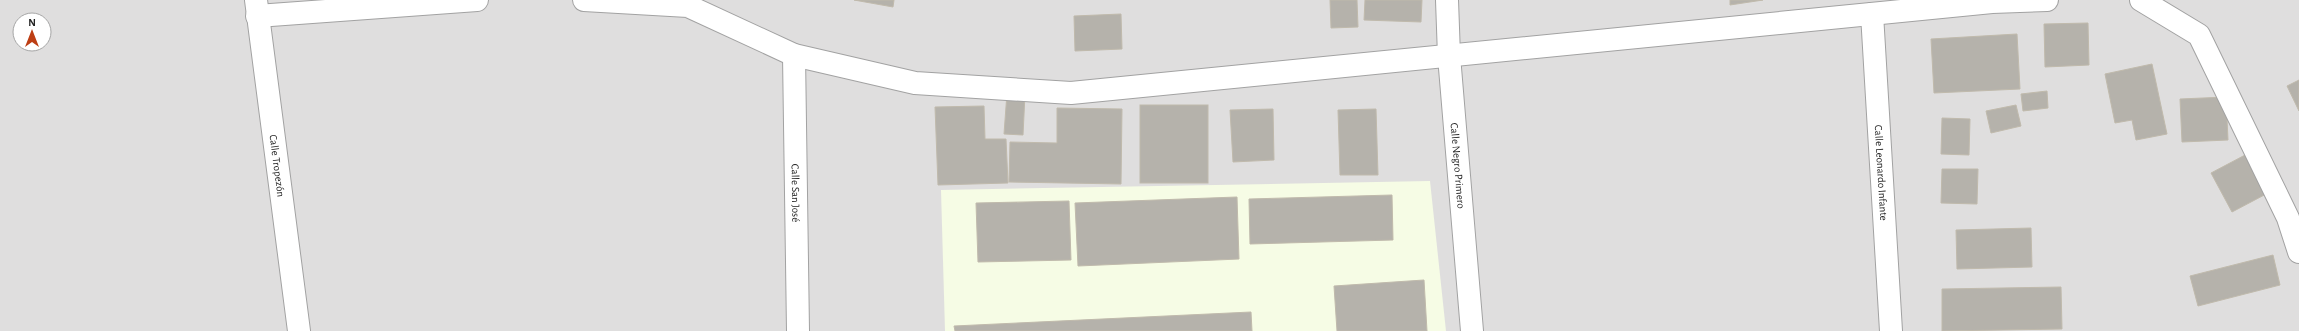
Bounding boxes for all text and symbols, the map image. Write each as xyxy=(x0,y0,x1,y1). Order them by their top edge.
north arrow xyxy=(12,12,52,52)
text: N xyxy=(28,17,36,28)
street label: Calle Negro Primero xyxy=(1449,122,1467,209)
street label: Calle Leonardo Infante xyxy=(1873,125,1889,221)
street label: Calle Tropezón xyxy=(268,134,287,198)
street label: Calle San José xyxy=(790,164,801,222)

